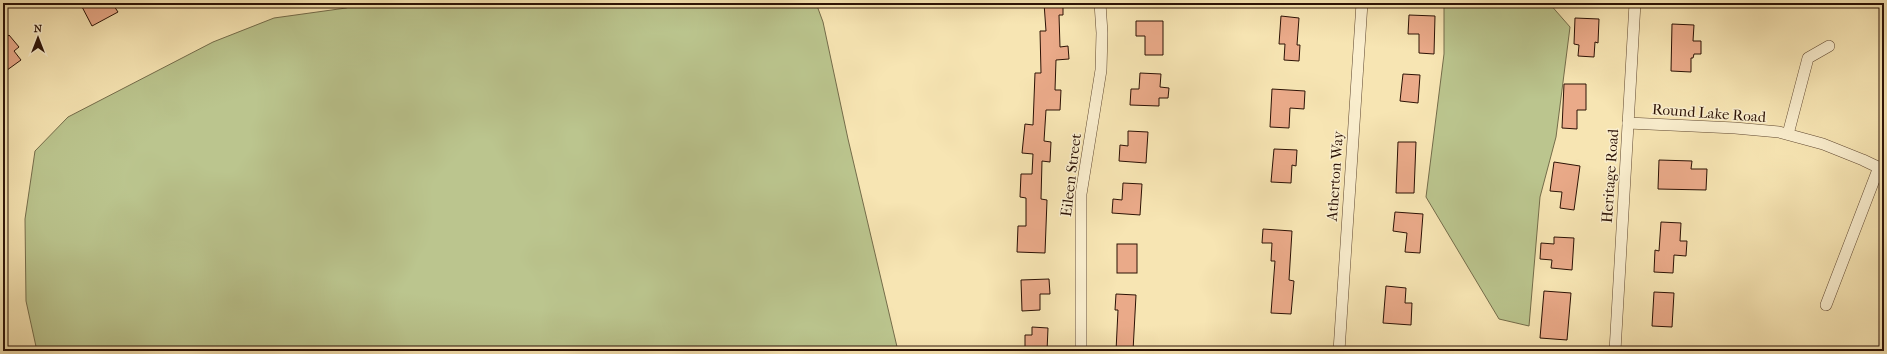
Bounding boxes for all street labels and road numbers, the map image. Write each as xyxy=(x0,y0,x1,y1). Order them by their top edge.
street label: Round Lake Road xyxy=(1651,100,1767,126)
street label: Heritage Road xyxy=(1598,128,1622,224)
street label: Atherton Way xyxy=(1323,129,1347,223)
street label: Eileen Street xyxy=(1057,132,1085,218)

